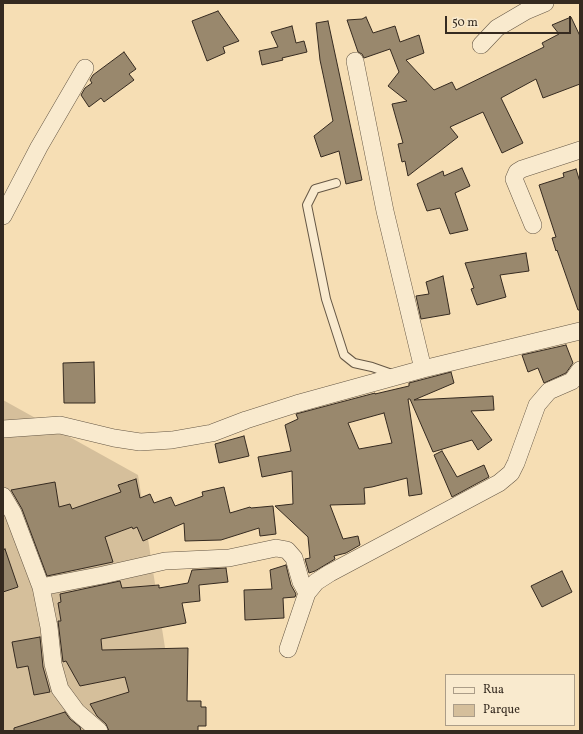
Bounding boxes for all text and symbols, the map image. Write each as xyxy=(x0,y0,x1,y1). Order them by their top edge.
scale bar xyxy=(447,8,573,34)
text: 50 m xyxy=(452,15,478,31)
legend xyxy=(445,674,575,726)
text: Rua xyxy=(483,682,504,698)
text: Parque xyxy=(483,702,520,718)

